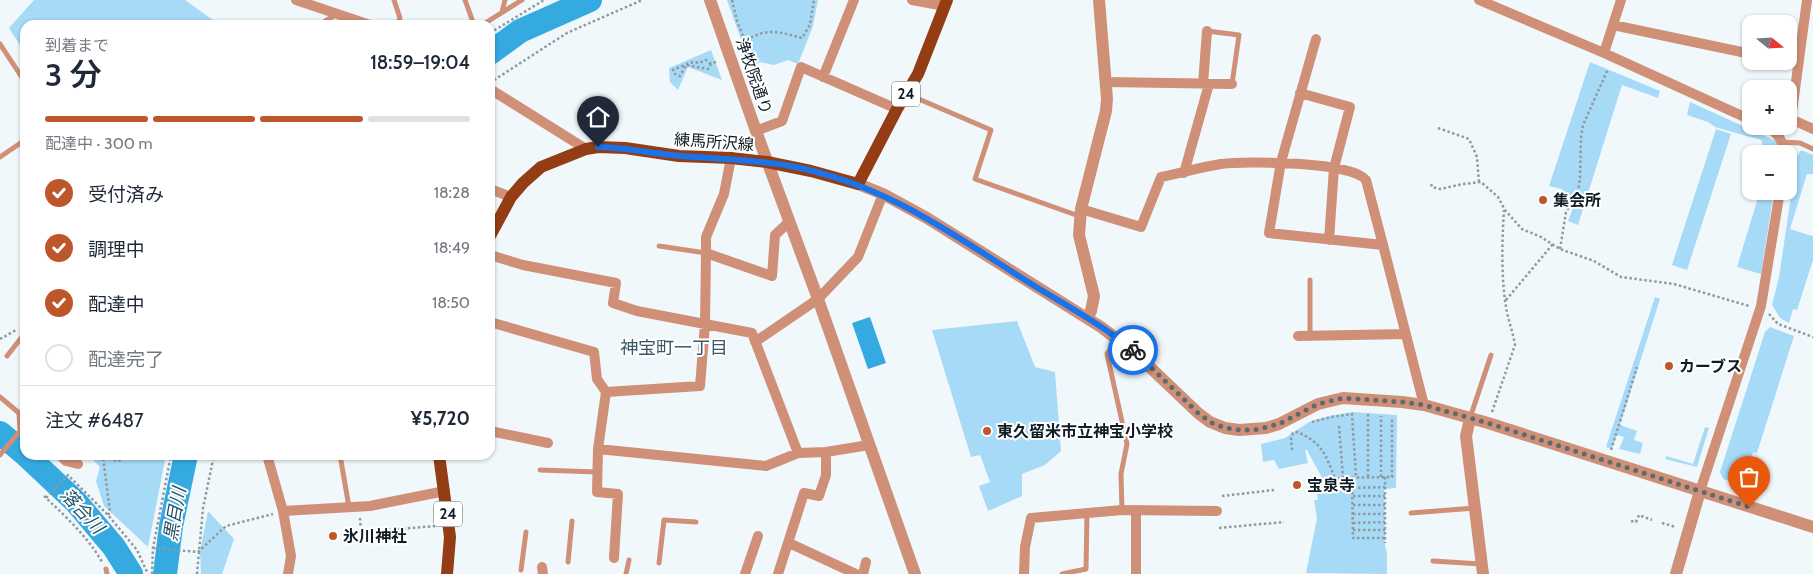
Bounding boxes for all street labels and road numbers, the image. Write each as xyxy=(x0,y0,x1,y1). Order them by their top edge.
street label: 浄牧院通り xyxy=(732,35,776,117)
road number: 24 xyxy=(892,82,920,106)
street label: 練馬所沢線 xyxy=(673,130,755,154)
road number: 24 xyxy=(434,502,462,526)

